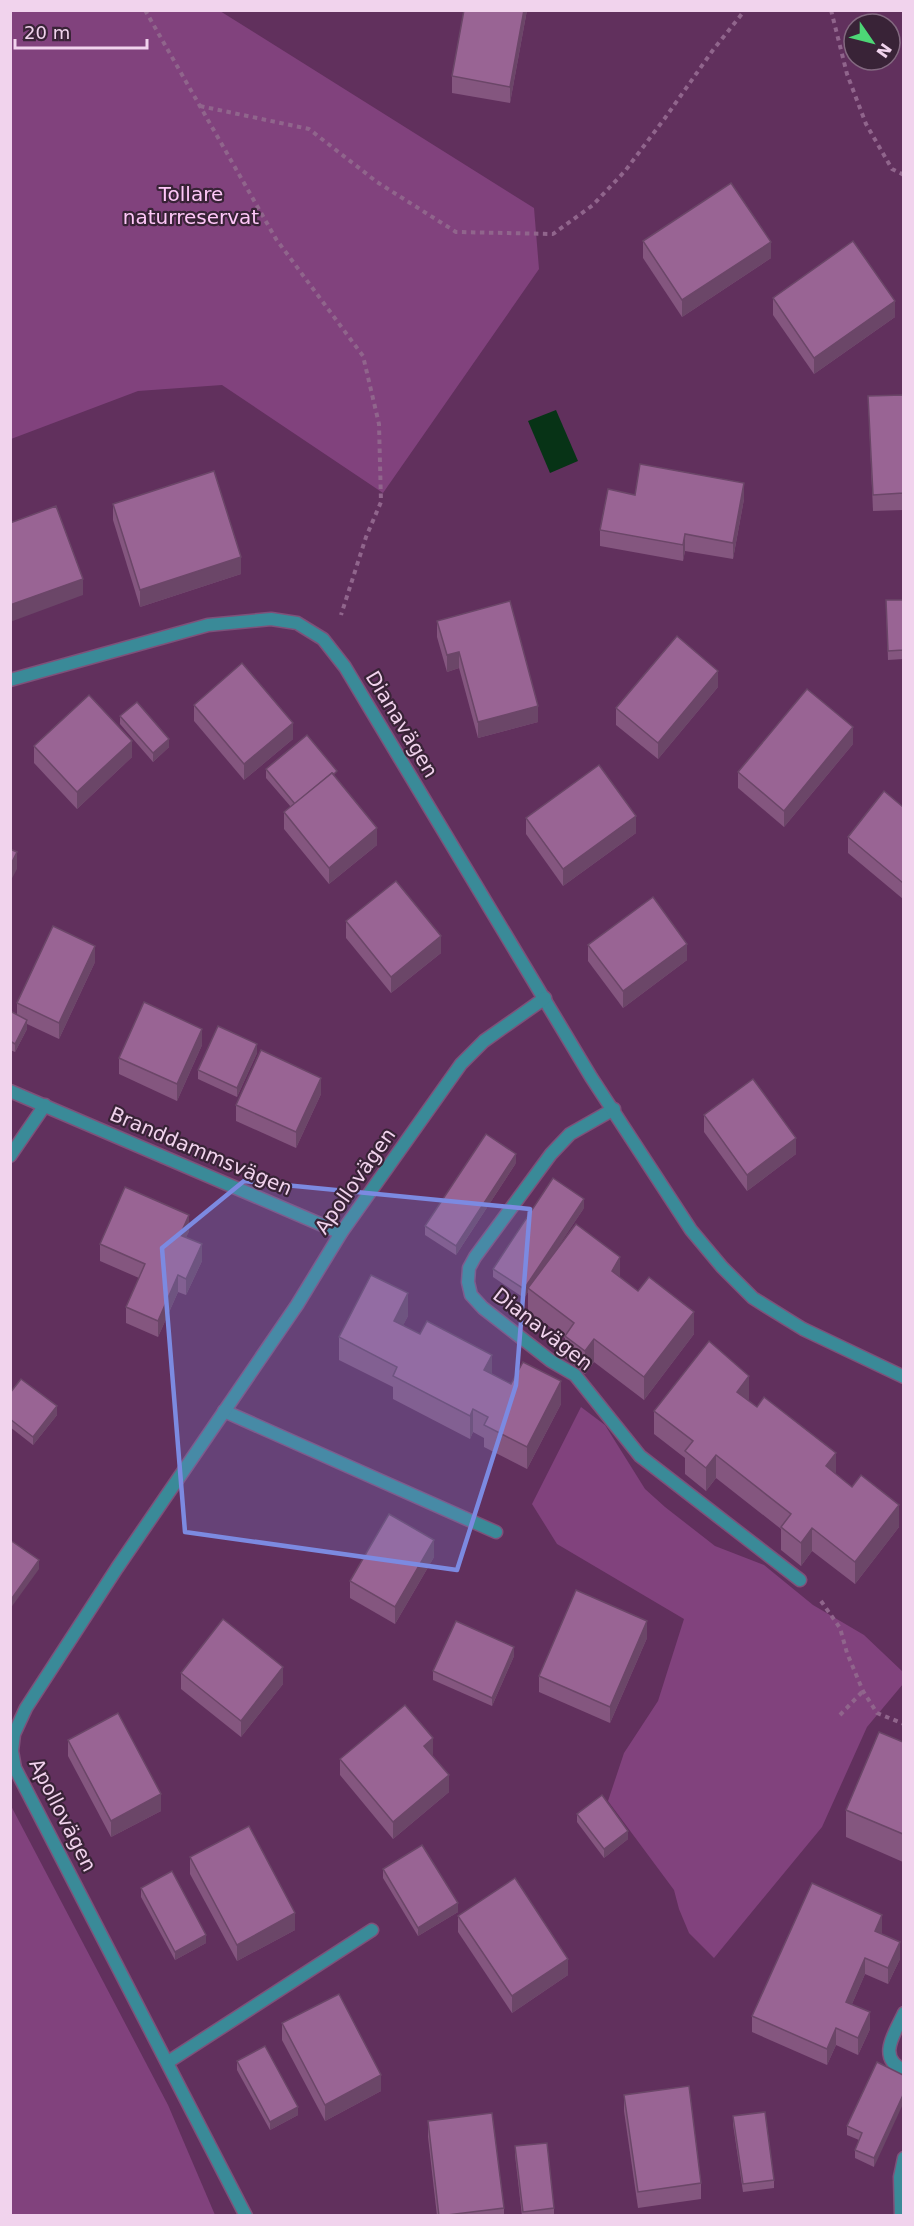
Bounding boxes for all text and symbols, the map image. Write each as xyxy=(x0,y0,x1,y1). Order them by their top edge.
scale bar xyxy=(15,12,147,50)
north arrow xyxy=(842,12,902,72)
text: 20 m xyxy=(24,22,70,43)
text: N xyxy=(872,39,895,61)
park label: Tollare naturreservat xyxy=(123,182,259,229)
street label: Dianavägen xyxy=(361,666,443,782)
street label: Branddammsvägen xyxy=(106,1102,296,1200)
street label: Apollovägen xyxy=(310,1123,400,1239)
street label: Dianavägen xyxy=(488,1283,598,1375)
street label: Apollovägen xyxy=(24,1754,102,1876)

